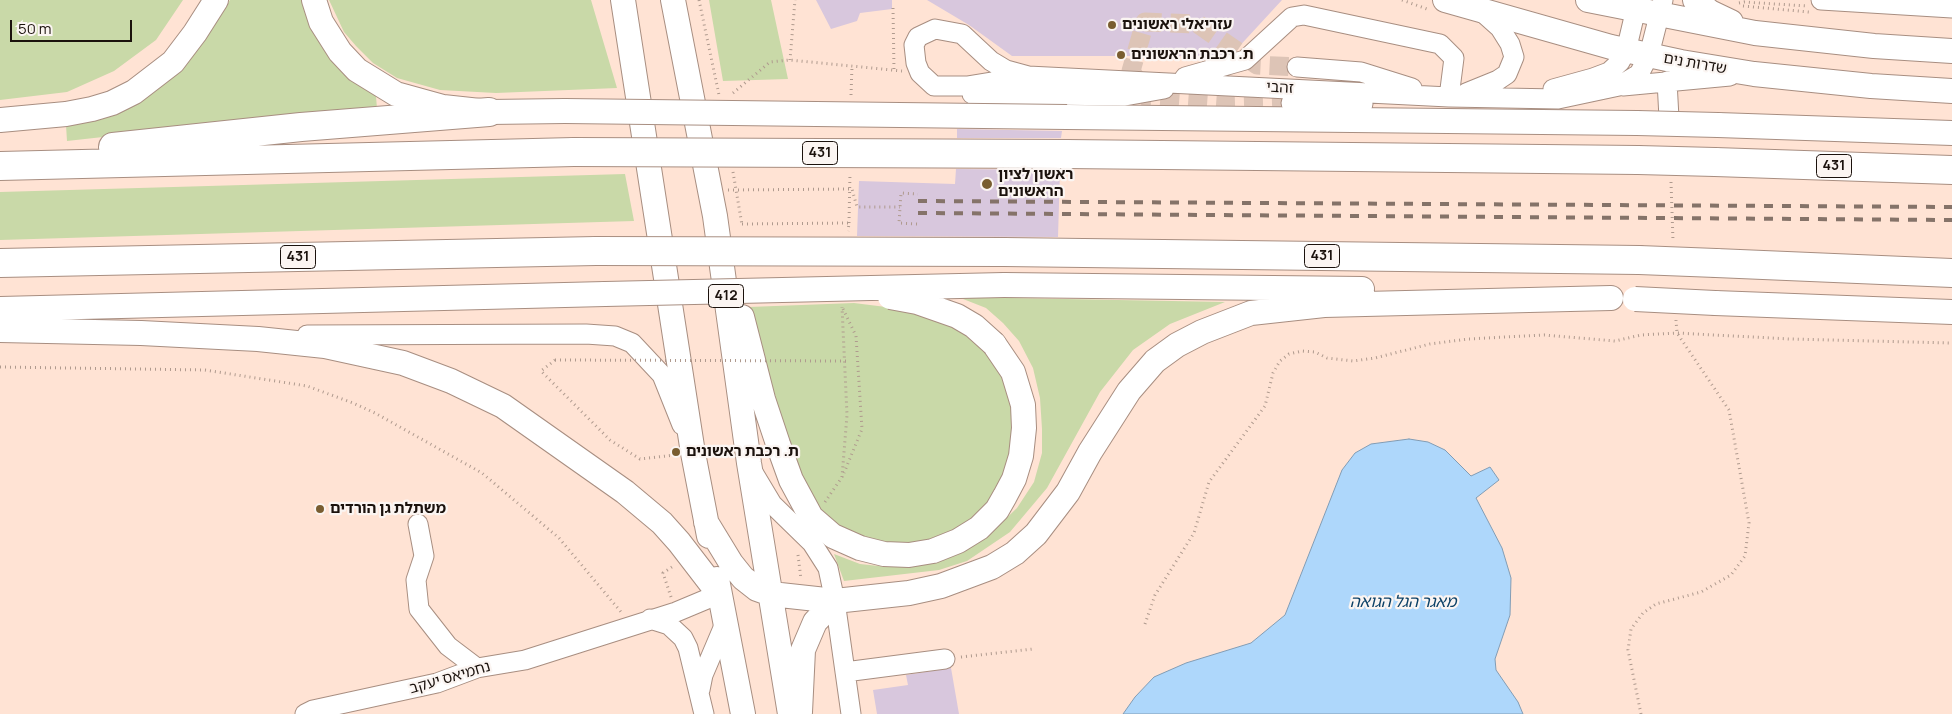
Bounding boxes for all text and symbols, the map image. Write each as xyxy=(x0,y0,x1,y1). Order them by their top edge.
scale bar xyxy=(12,10,135,42)
place label: עזריאלי ראשונים xyxy=(1122,16,1232,34)
text: 50 m xyxy=(18,18,52,39)
marker: עזריאלי ראשונים xyxy=(1106,19,1118,31)
place label: ת. רכבת הראשונים xyxy=(1131,46,1254,64)
marker: ת. רכבת הראשונים xyxy=(1115,49,1127,61)
street label: שדרות נים xyxy=(1662,50,1728,78)
street label: זהבי xyxy=(1266,78,1294,98)
road number: 431 xyxy=(802,142,838,164)
road number: 431 xyxy=(1816,154,1852,178)
place label: ראשון לציון הראשונים xyxy=(998,166,1073,201)
marker: ראשון לציון הראשונים xyxy=(980,177,994,191)
road number: 431 xyxy=(1304,245,1340,268)
road number: 431 xyxy=(280,246,316,268)
road number: 412 xyxy=(708,284,744,308)
place label: ת. רכבת ראשונים xyxy=(686,443,799,461)
marker: ת. רכבת ראשונים xyxy=(670,446,682,458)
place label: משתלת גן הורדים xyxy=(330,500,446,518)
marker: משתלת גן הורדים xyxy=(314,503,326,515)
water label: מאגר הגל הגואה xyxy=(1350,593,1456,613)
street label: נחמיאס יעקב xyxy=(407,658,493,698)

